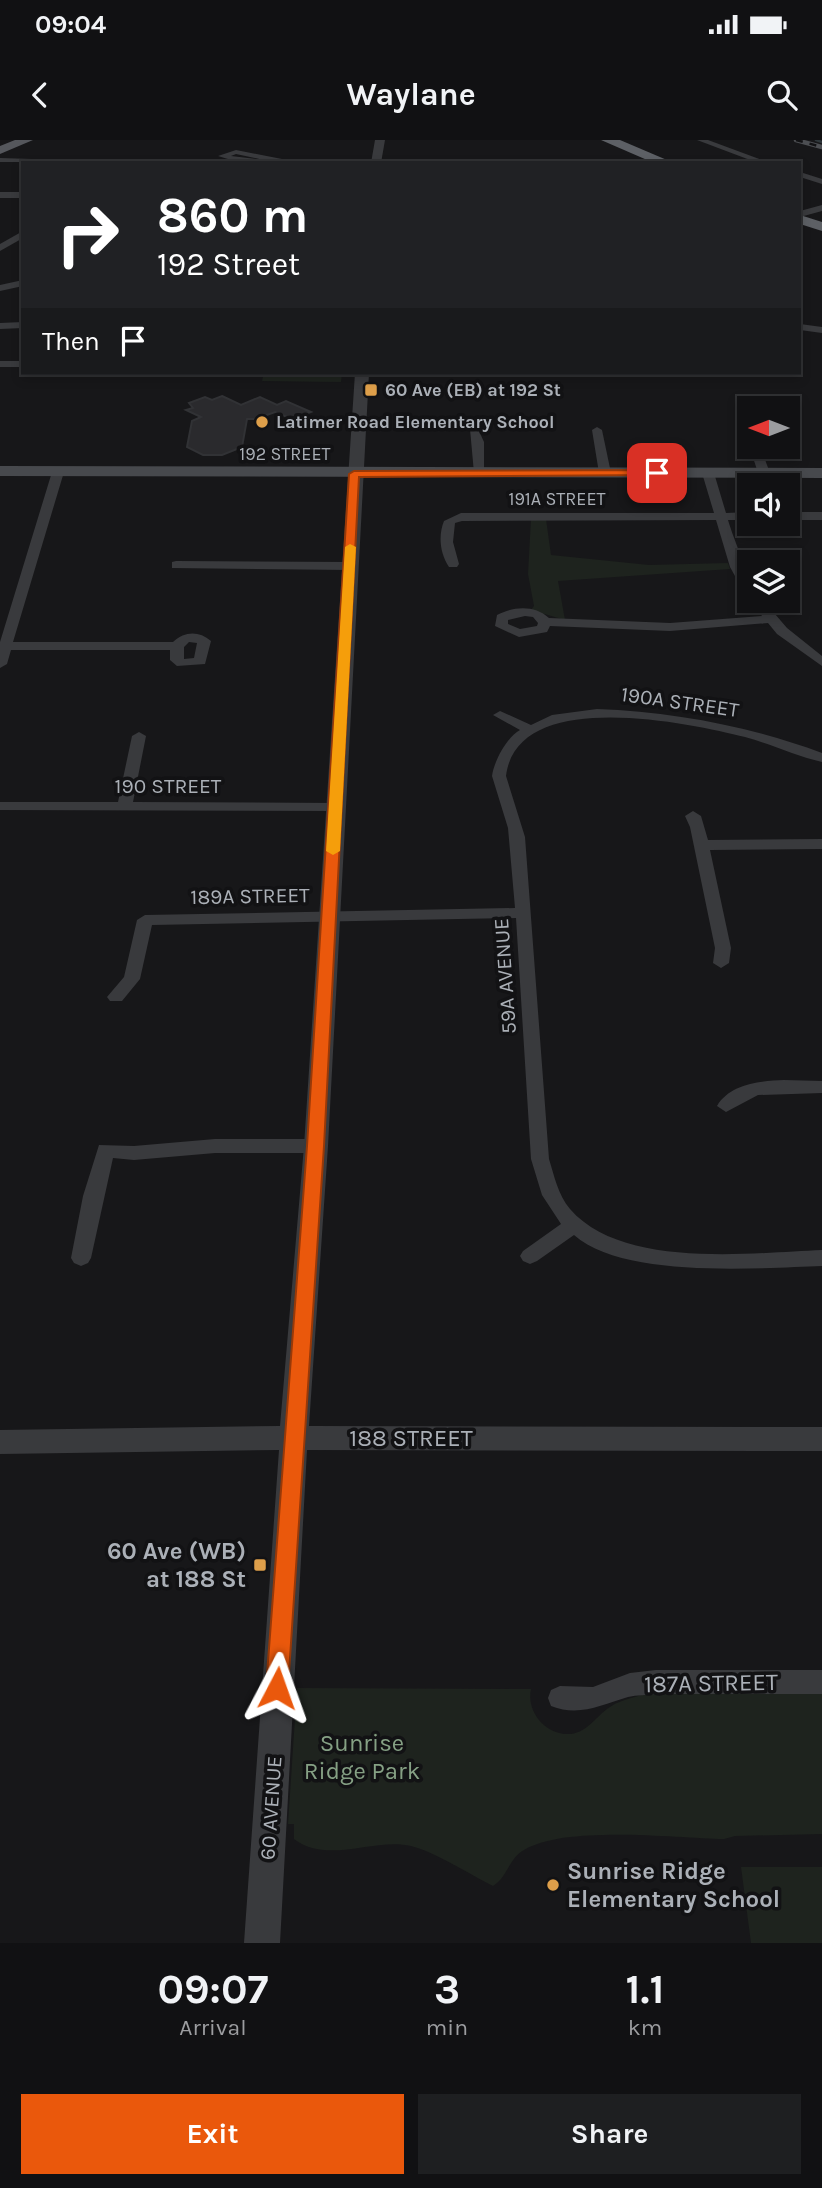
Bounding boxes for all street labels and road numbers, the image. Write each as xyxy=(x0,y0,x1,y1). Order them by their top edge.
street label: 192 STREET xyxy=(239,443,331,465)
street label: 191A STREET xyxy=(508,488,606,510)
street label: 190A STREET xyxy=(619,682,741,722)
street label: 190 STREET xyxy=(115,774,222,798)
street label: 189A STREET xyxy=(190,883,310,909)
street label: 59A AVENUE xyxy=(489,917,521,1035)
street label: 188 STREET xyxy=(349,1424,473,1452)
street label: 187A STREET xyxy=(644,1668,778,1698)
street label: 60 AVENUE xyxy=(255,1755,287,1861)

